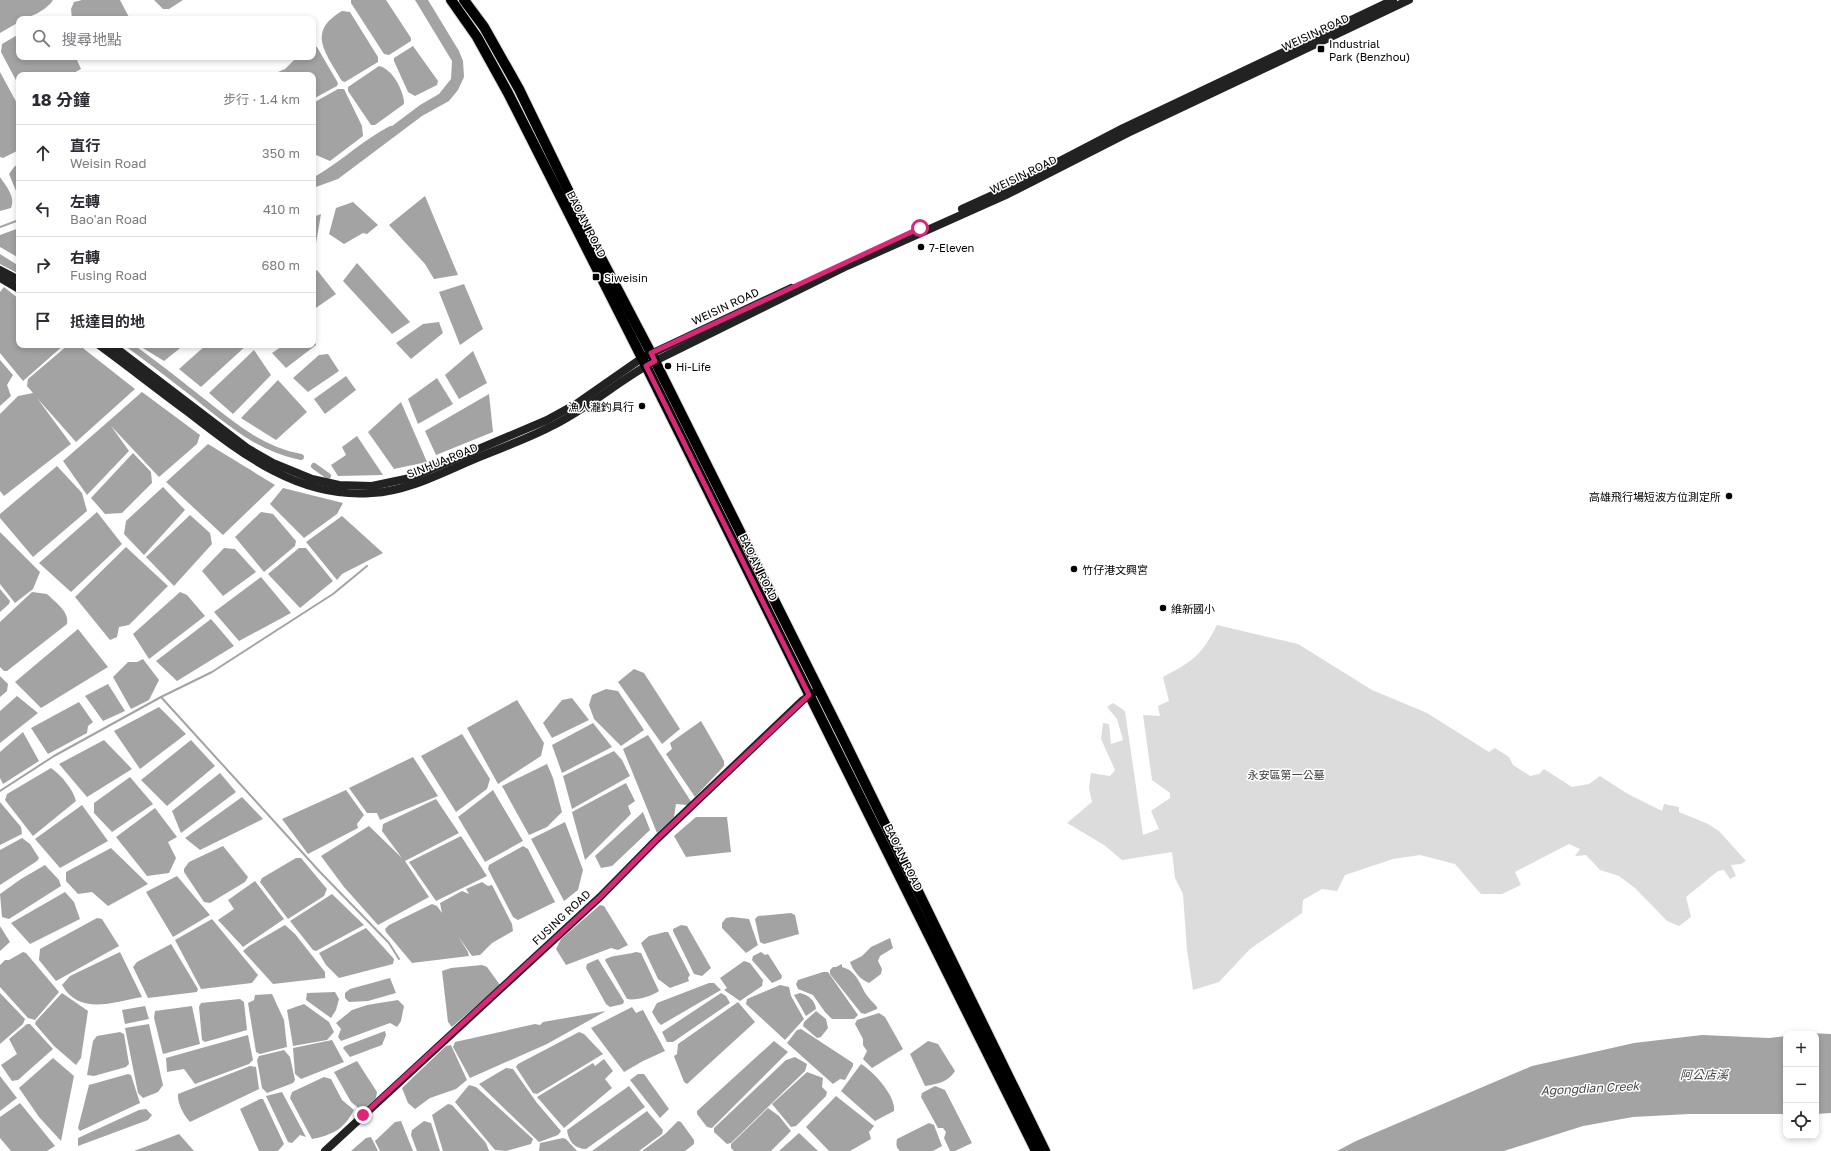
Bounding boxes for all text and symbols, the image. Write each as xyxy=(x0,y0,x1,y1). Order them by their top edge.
street label: WEISIN ROAD xyxy=(1279,11,1351,53)
search box xyxy=(16,16,316,60)
icon: search xyxy=(30,27,52,49)
text: 搜尋地點 xyxy=(62,30,122,48)
place label: Industrial Park (Benzhou) xyxy=(1329,37,1410,63)
marker: Industrial Park (Benzhou) xyxy=(1316,44,1326,54)
text: 18 分鐘 xyxy=(32,89,90,110)
text: 步行 · 1.4 km xyxy=(223,91,300,107)
text: 直行 xyxy=(70,136,100,154)
icon: ahead xyxy=(32,142,54,164)
text: 350 m xyxy=(262,145,300,161)
street label: WEISIN ROAD xyxy=(987,152,1059,196)
text: Weisin Road xyxy=(70,155,146,171)
street label: BAO'AN ROAD xyxy=(565,189,609,260)
text: 左轉 xyxy=(70,192,100,210)
icon: left xyxy=(32,198,54,220)
text: 410 m xyxy=(263,201,300,217)
text: Bao'an Road xyxy=(70,211,147,227)
route start xyxy=(911,219,929,237)
place label: 7-Eleven xyxy=(929,241,974,254)
marker: 7-Eleven xyxy=(916,242,926,252)
text: 右轉 xyxy=(70,248,100,266)
icon: right xyxy=(32,254,54,276)
text: 680 m xyxy=(261,257,300,273)
text: Fusing Road xyxy=(70,267,147,283)
place label: Siweisin xyxy=(604,271,648,284)
marker: Siweisin xyxy=(591,272,601,282)
street label: WEISIN ROAD xyxy=(689,285,761,327)
icon: arrive xyxy=(32,310,54,332)
text: 抵達目的地 xyxy=(70,312,145,330)
place label: Hi-Life xyxy=(676,360,711,373)
marker: Hi-Life xyxy=(663,361,673,371)
place label: 漁人瀧釣具行 xyxy=(568,400,634,413)
marker: 漁人瀧釣具行 xyxy=(637,401,647,411)
street label: SINHUA ROAD xyxy=(405,440,480,480)
place label: 高雄飛行場短波方位測定所 xyxy=(1589,490,1721,503)
marker: 高雄飛行場短波方位測定所 xyxy=(1724,491,1734,501)
street label: BAO'AN ROAD xyxy=(737,531,781,603)
place label: 竹仔港文興宮 xyxy=(1082,563,1148,576)
marker: 竹仔港文興宮 xyxy=(1069,564,1079,574)
place label: 維新國小 xyxy=(1171,602,1215,615)
marker: 維新國小 xyxy=(1158,603,1168,613)
park label: 永安區第一公墓 xyxy=(1248,768,1325,781)
street label: BAO'AN ROAD xyxy=(882,821,926,893)
street label: FUSING ROAD xyxy=(529,887,593,947)
map controls xyxy=(1783,1031,1819,1139)
button: + xyxy=(1783,1031,1819,1067)
water label: 阿公店溪 xyxy=(1680,1067,1730,1082)
button: − xyxy=(1783,1067,1819,1103)
water label: Agongdian Creek xyxy=(1540,1078,1641,1098)
button: locate xyxy=(1783,1103,1819,1139)
route end xyxy=(354,1106,372,1124)

